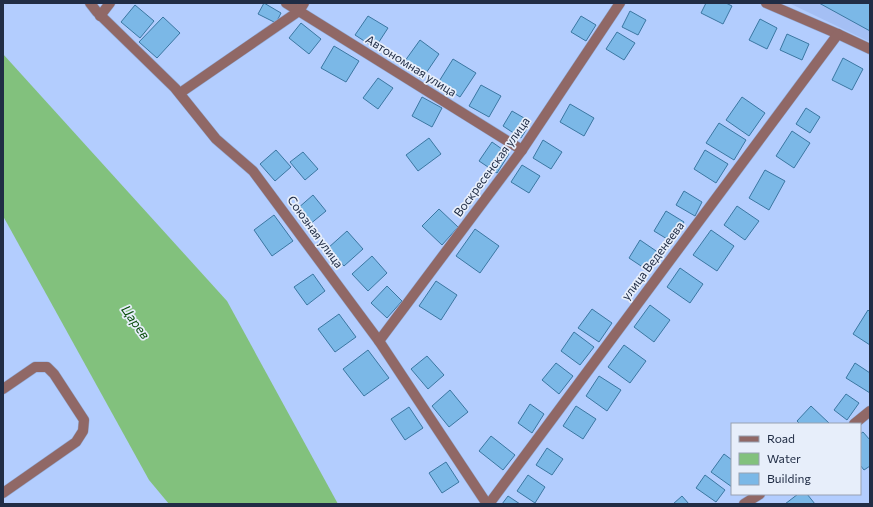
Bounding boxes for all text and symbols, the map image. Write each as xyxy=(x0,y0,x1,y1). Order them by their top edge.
street label: Автономная улица xyxy=(364,32,459,99)
street label: Воскресенская улица xyxy=(450,114,532,219)
street label: Союзная улица xyxy=(285,193,347,270)
street label: улица Веденеева xyxy=(618,218,686,302)
water label: Царев xyxy=(118,302,154,342)
legend xyxy=(731,423,861,495)
text: Road xyxy=(767,431,795,445)
text: Water xyxy=(767,451,801,465)
text: Building xyxy=(767,471,811,485)

